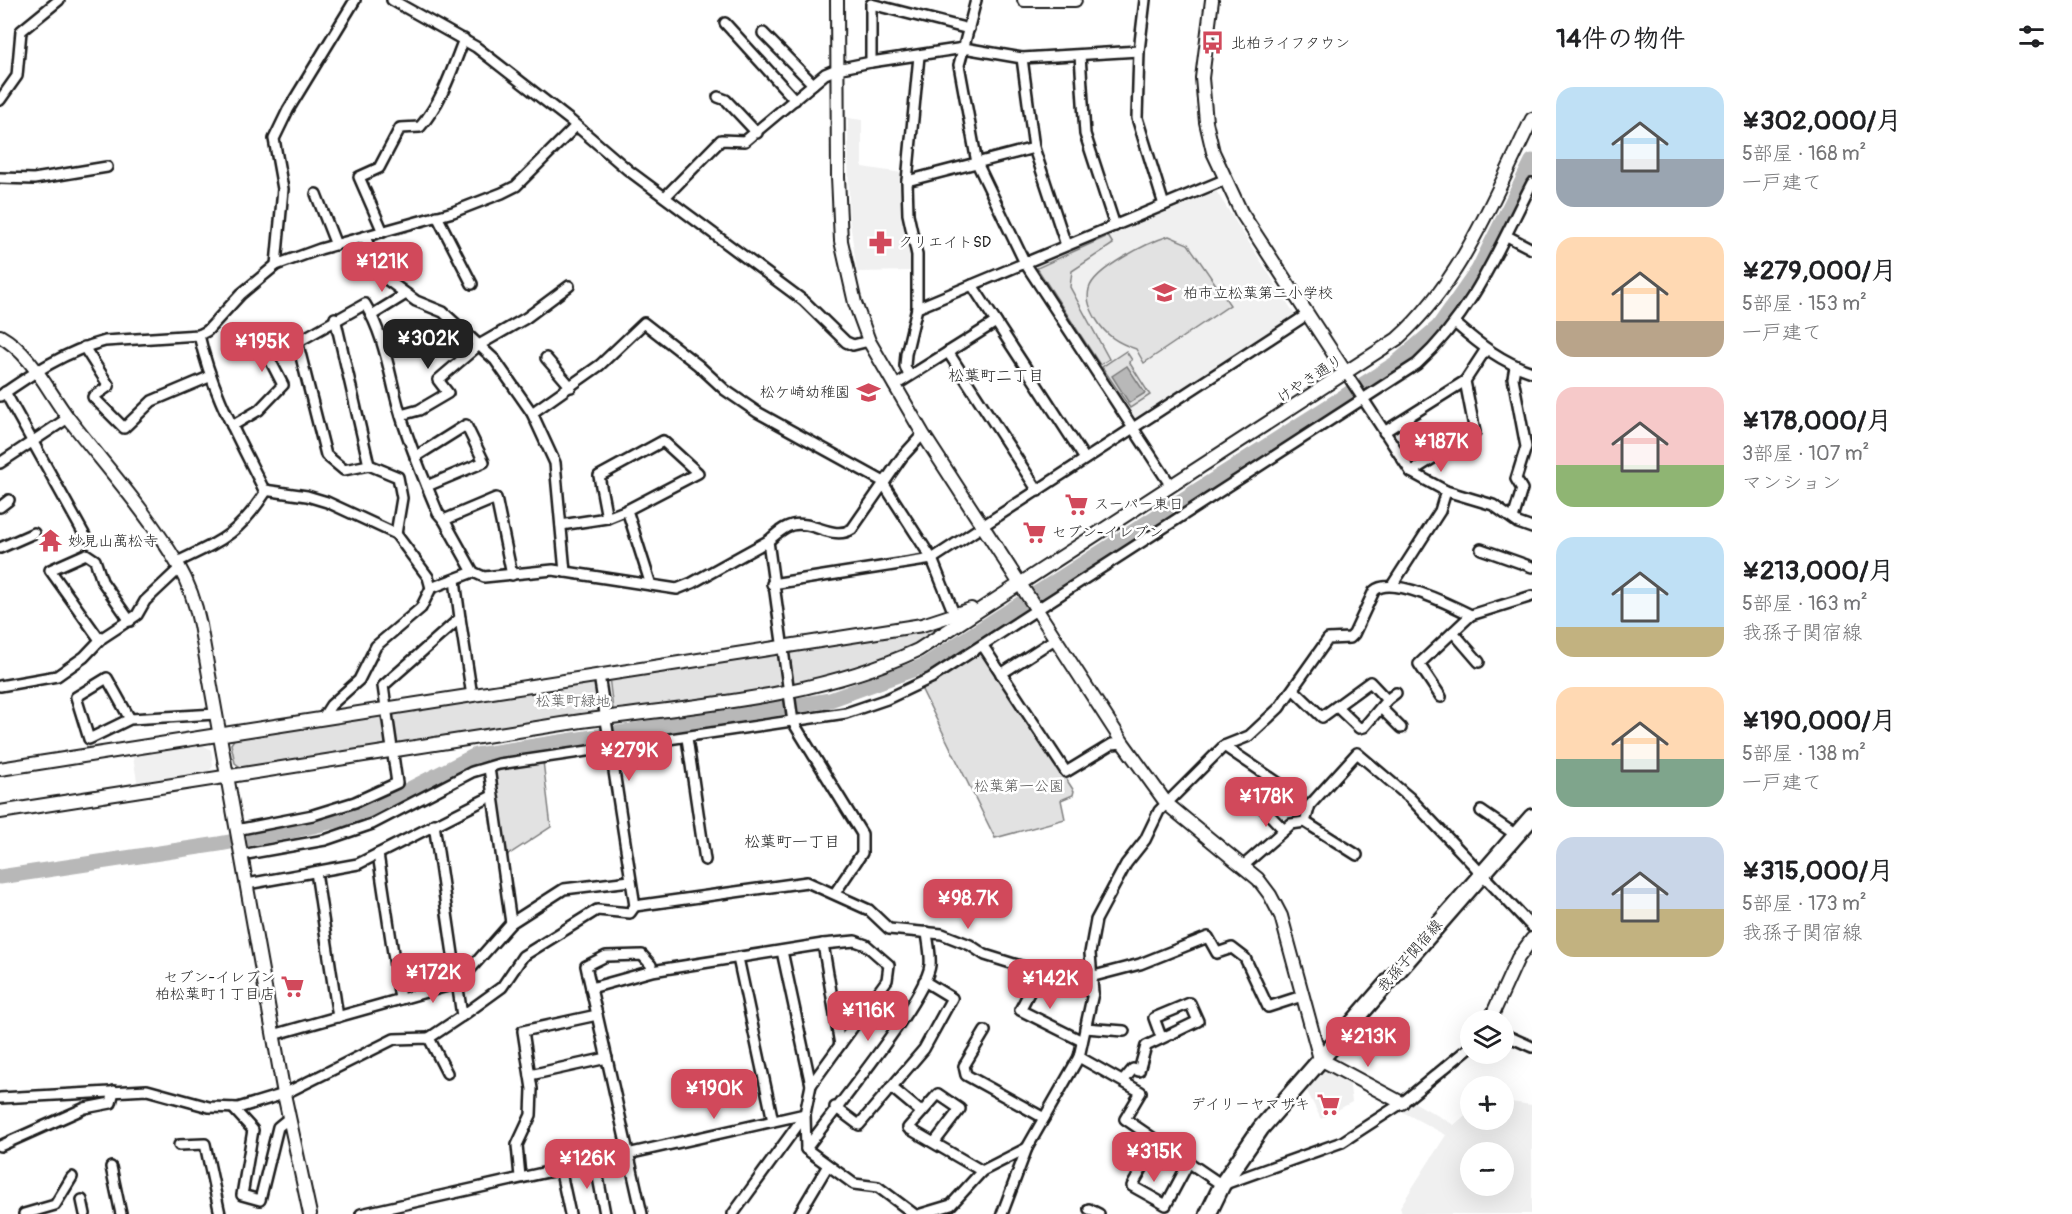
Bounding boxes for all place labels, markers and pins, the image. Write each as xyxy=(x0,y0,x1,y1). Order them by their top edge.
bus stop icon: 北柏ライフタウン xyxy=(1200,30,1226,56)
place label: 北柏ライフタウン xyxy=(1231,34,1350,53)
pharmacy icon: クリエイトSD xyxy=(867,229,893,255)
place label: クリエイトSD xyxy=(898,233,991,252)
pin: ¥121K xyxy=(340,242,424,293)
school or university icon: 柏市立松葉第二小学校 xyxy=(1152,280,1178,306)
place label: 柏市立松葉第二小学校 xyxy=(1183,284,1333,303)
pin: ¥302K xyxy=(386,319,470,370)
pin: ¥195K xyxy=(220,322,304,373)
school or university icon: 松ケ崎幼稚園 xyxy=(855,379,881,405)
place label: 松ケ崎幼稚園 xyxy=(760,383,850,402)
pin: ¥187K xyxy=(1399,422,1483,473)
supermarket icon: スーパー東日 xyxy=(1063,491,1089,517)
place label: スーパー東日 xyxy=(1094,495,1183,514)
supermarket icon: セブン-イレブン xyxy=(1021,519,1047,545)
place label: セブン-イレブン xyxy=(1052,523,1163,542)
temple icon: 妙見山萬松寺 xyxy=(37,528,63,554)
place label: 妙見山萬松寺 xyxy=(68,532,158,551)
pin: ¥279K xyxy=(587,731,671,782)
pin: ¥178K xyxy=(1224,777,1308,828)
pin: ¥98.7K xyxy=(919,879,1017,930)
pin: ¥172K xyxy=(391,953,475,1004)
pin: ¥142K xyxy=(1008,959,1092,1010)
place label: セブン-イレブン 柏松葉町１丁目店 xyxy=(155,968,275,1004)
supermarket icon: セブン-イレブン 柏松葉町１丁目店 xyxy=(280,973,306,999)
pin: ¥116K xyxy=(826,991,910,1042)
pin: ¥213K xyxy=(1326,1017,1410,1068)
pin: ¥190K xyxy=(672,1069,756,1120)
supermarket icon: デイリーヤマザキ xyxy=(1315,1091,1341,1117)
place label: デイリーヤマザキ xyxy=(1191,1095,1310,1114)
pin: ¥315K xyxy=(1112,1132,1196,1183)
pin: ¥126K xyxy=(545,1139,629,1190)

